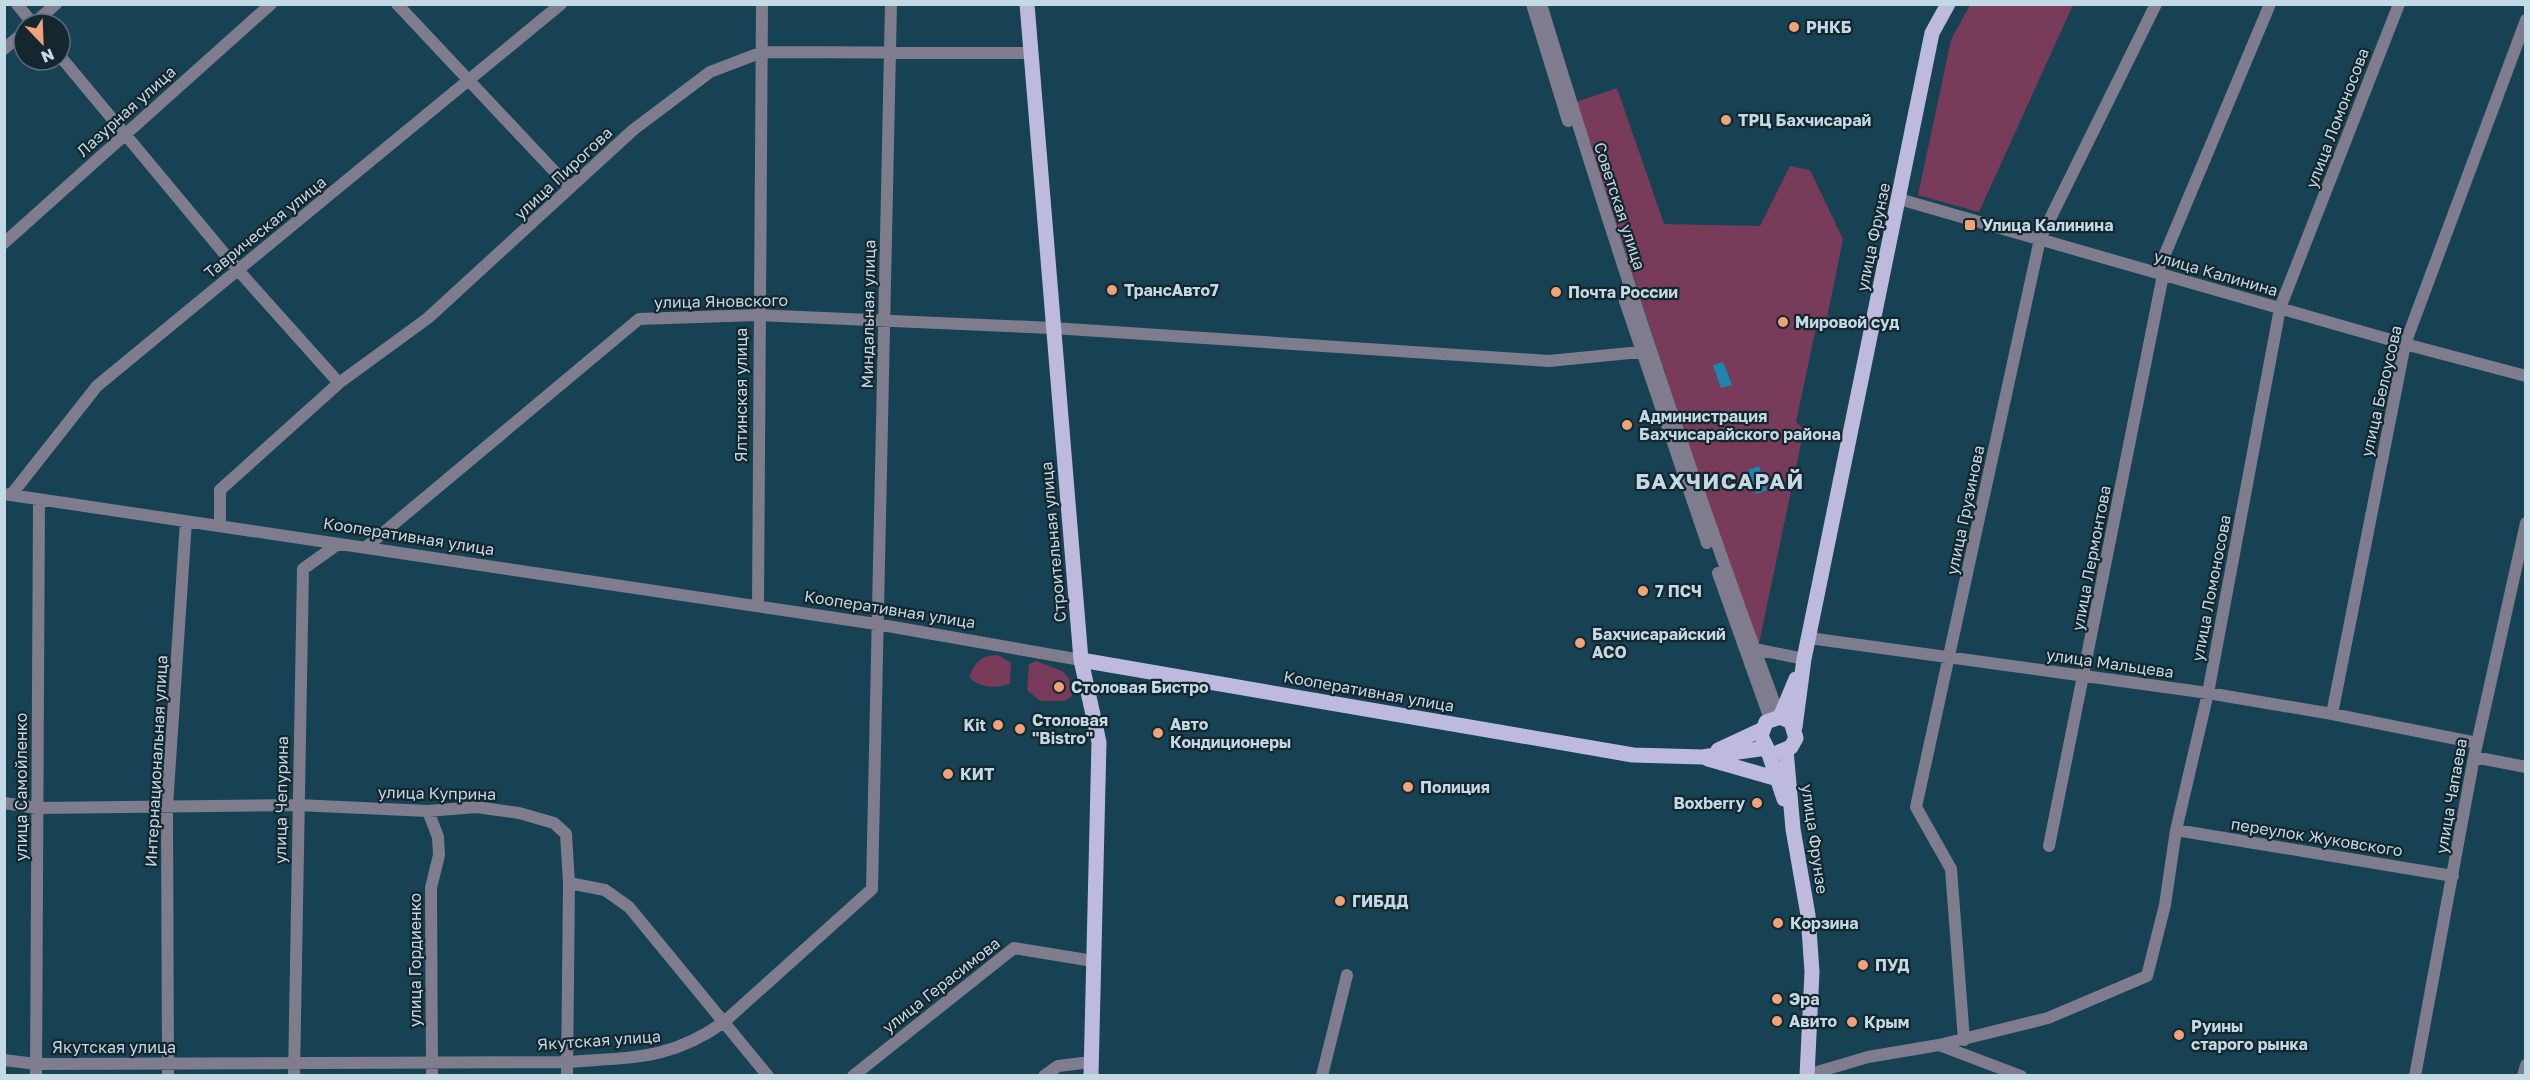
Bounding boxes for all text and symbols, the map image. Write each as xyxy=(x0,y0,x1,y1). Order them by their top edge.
north arrow xyxy=(12,12,72,72)
place label: РНКБ xyxy=(1806,17,1852,37)
marker: РНКБ xyxy=(1787,20,1801,34)
text: N xyxy=(38,44,57,67)
street label: улица Ломоносова xyxy=(2301,45,2373,191)
street label: Лазурная улица xyxy=(72,61,180,161)
place label: ТРЦ Бахчисарай xyxy=(1738,110,1871,130)
marker: ТРЦ Бахчисарай xyxy=(1719,113,1733,127)
street label: улица Пирогова xyxy=(510,122,616,224)
street label: Советская улица xyxy=(1590,140,1650,272)
street label: Таврическая улица xyxy=(200,172,330,282)
street label: улица Фрунзе xyxy=(1852,181,1894,293)
place label: Улица Калинина xyxy=(1982,215,2113,235)
marker: Улица Калинина xyxy=(1963,218,1977,232)
street label: Миндальная улица xyxy=(857,239,879,389)
street label: улица Калинина xyxy=(2152,246,2280,300)
place label: ТрансАвто7 xyxy=(1124,280,1219,300)
place label: Почта России xyxy=(1568,282,1678,302)
marker: ТрансАвто7 xyxy=(1105,283,1119,297)
marker: Почта России xyxy=(1549,285,1563,299)
street label: улица Яновского xyxy=(654,290,788,312)
place label: Мировой суд xyxy=(1795,312,1899,332)
marker: Мировой суд xyxy=(1776,315,1790,329)
street label: улица Белоусова xyxy=(2356,323,2406,459)
street label: Ялтинская улица xyxy=(731,328,751,462)
place label: Администрация Бахчисарайского района xyxy=(1639,406,1841,444)
marker: Администрация Бахчисарайского района xyxy=(1620,418,1634,432)
street label: улица Грузинова xyxy=(1942,443,1988,577)
street label: Строительная улица xyxy=(1036,461,1070,623)
district label: БАХЧИСАРАЙ xyxy=(1635,467,1805,494)
street label: улица Лермонтова xyxy=(2067,484,2115,632)
street label: Кооперативная улица xyxy=(322,513,496,559)
street label: улица Ломоносова xyxy=(2187,513,2235,663)
place label: 7 ПСЧ xyxy=(1655,581,1702,601)
marker: 7 ПСЧ xyxy=(1636,584,1650,598)
street label: Кооперативная улица xyxy=(803,586,977,632)
place label: Бахчисарайский АСО xyxy=(1592,624,1726,662)
marker: Бахчисарайский АСО xyxy=(1573,636,1587,650)
street label: улица Мальцева xyxy=(2045,644,2175,682)
street label: Интернациональная улица xyxy=(140,655,172,867)
street label: Кооперативная улица xyxy=(1282,666,1456,716)
place label: Столовая Бистро xyxy=(1071,677,1209,697)
marker: Столовая Бистро xyxy=(1052,680,1066,694)
place label: Столовая "Bistro" xyxy=(1032,710,1108,748)
street label: улица Самойленко xyxy=(11,713,31,861)
place label: Авто Кондиционеры xyxy=(1170,714,1291,752)
place label: Kit xyxy=(964,715,986,735)
marker: Kit xyxy=(991,718,1005,732)
marker: Столовая "Bistro" xyxy=(1013,722,1027,736)
marker: Авто Кондиционеры xyxy=(1151,726,1165,740)
street label: улица Чепурина xyxy=(270,736,292,864)
street label: улица Чапаева xyxy=(2431,737,2471,855)
place label: КИТ xyxy=(960,764,995,784)
marker: КИТ xyxy=(941,767,955,781)
place label: Полиция xyxy=(1420,777,1490,797)
marker: Полиция xyxy=(1401,780,1415,794)
street label: улица Куприна xyxy=(378,782,496,804)
street label: улица Фрунзе xyxy=(1797,783,1833,895)
place label: Boxberry xyxy=(1673,793,1745,813)
marker: Boxberry xyxy=(1750,796,1764,810)
street label: переулок Жуковского xyxy=(2230,814,2404,860)
place label: ГИБДД xyxy=(1352,891,1409,911)
street label: улица Гордиенко xyxy=(405,893,425,1027)
marker: ГИБДД xyxy=(1333,894,1347,908)
place label: Корзина xyxy=(1790,913,1859,933)
marker: Корзина xyxy=(1771,916,1785,930)
street label: улица Герасимова xyxy=(878,933,1004,1037)
place label: ПУД xyxy=(1875,955,1910,975)
marker: ПУД xyxy=(1856,958,1870,972)
place label: Эра xyxy=(1789,989,1819,1009)
marker: Эра xyxy=(1770,992,1784,1006)
place label: Авито xyxy=(1789,1011,1838,1031)
place label: Крым xyxy=(1864,1012,1909,1032)
marker: Авито xyxy=(1770,1014,1784,1028)
marker: Крым xyxy=(1845,1015,1859,1029)
place label: Руины старого рынка xyxy=(2191,1016,2308,1054)
street label: Якутская улица xyxy=(536,1026,662,1054)
marker: Руины старого рынка xyxy=(2172,1028,2186,1042)
street label: Якутская улица xyxy=(52,1037,176,1057)

